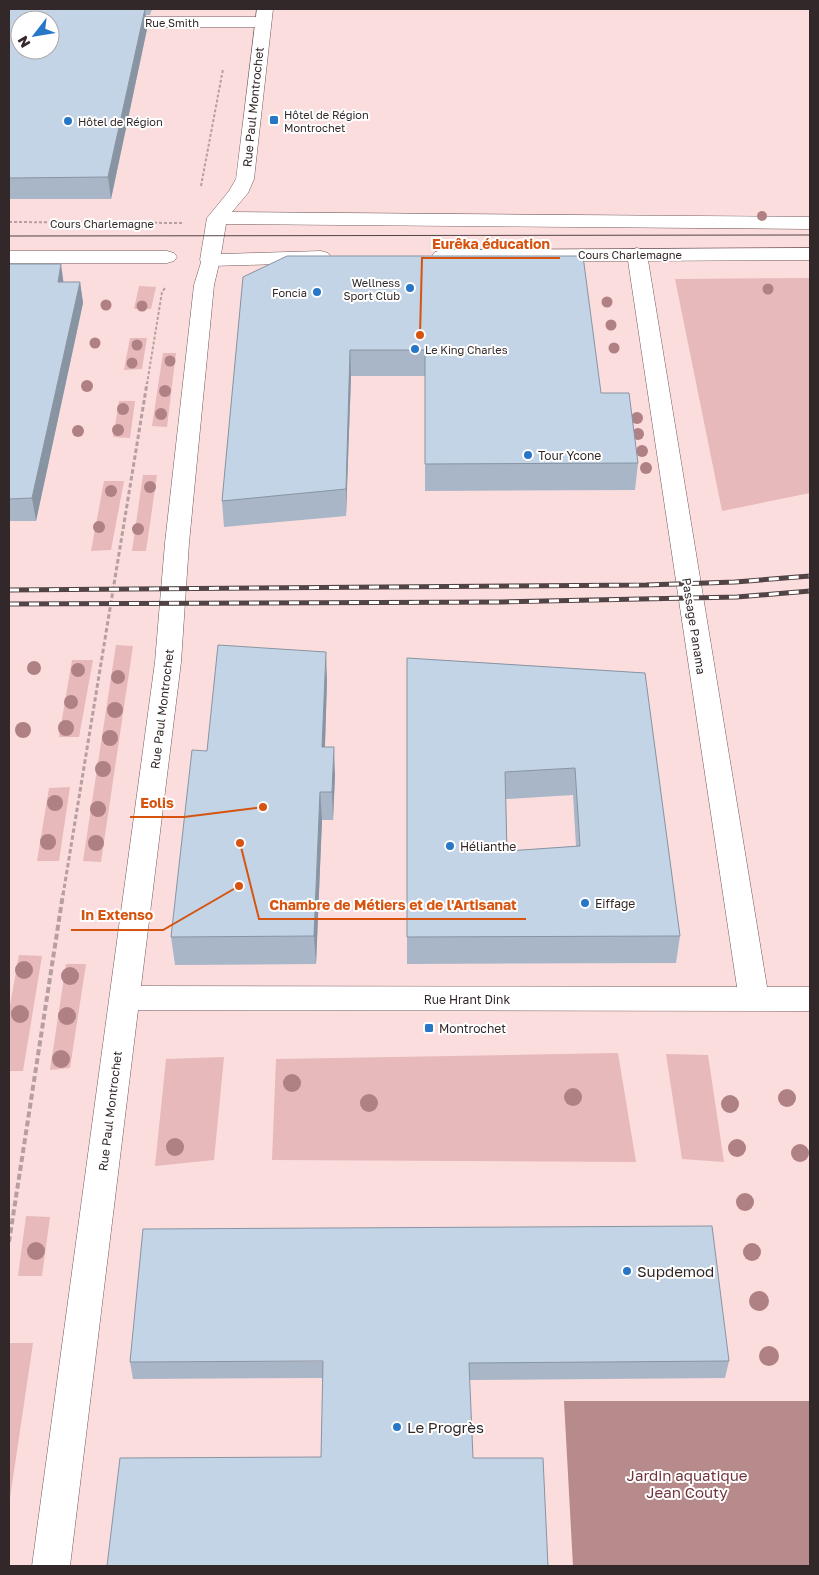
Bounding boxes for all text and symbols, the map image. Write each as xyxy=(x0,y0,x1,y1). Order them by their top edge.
north arrow xyxy=(10,10,60,60)
street label: Rue Smith xyxy=(145,16,199,29)
text: N xyxy=(13,33,33,51)
street label: Rue Paul Montrochet xyxy=(239,46,267,168)
place label: Hôtel de Région Montrochet xyxy=(284,108,369,134)
marker: Hôtel de Région Montrochet xyxy=(268,114,280,126)
marker: Hôtel de Région xyxy=(62,115,74,127)
place label: Hôtel de Région xyxy=(78,115,163,128)
street label: Cours Charlemagne xyxy=(50,217,154,230)
callout: Eurêka éducation xyxy=(422,229,560,258)
text: Eurêka éducation xyxy=(432,235,550,252)
street label: Cours Charlemagne xyxy=(578,248,682,261)
place label: Wellness Sport Club xyxy=(344,276,400,302)
marker: Wellness Sport Club xyxy=(404,282,416,294)
place label: Foncia xyxy=(272,286,307,299)
marker: Foncia xyxy=(311,286,323,298)
marker: Le King Charles xyxy=(409,343,421,355)
place label: Le King Charles xyxy=(425,343,508,356)
place label: Tour Ycone xyxy=(538,448,601,463)
marker: Tour Ycone xyxy=(522,449,534,461)
street label: Passage Panama xyxy=(679,577,709,675)
street label: Rue Paul Montrochet xyxy=(147,648,177,770)
callout: Eolis xyxy=(130,788,184,817)
text: Eolis xyxy=(140,794,174,811)
place label: Hélianthe xyxy=(460,839,516,854)
marker: Hélianthe xyxy=(444,840,456,852)
callout: Chambre de Métiers et de l'Artisanat xyxy=(259,890,526,919)
text: Chambre de Métiers et de l'Artisanat xyxy=(269,896,517,913)
place label: Eiffage xyxy=(595,896,635,911)
marker: Eiffage xyxy=(579,897,591,909)
callout: In Extenso xyxy=(71,901,163,930)
text: In Extenso xyxy=(81,906,153,923)
street label: Rue Hrant Dink xyxy=(424,992,510,1007)
place label: Montrochet xyxy=(439,1021,506,1036)
marker: Montrochet xyxy=(423,1022,435,1034)
street label: Rue Paul Montrochet xyxy=(95,1050,125,1172)
place label: Supdemod xyxy=(637,1262,714,1280)
marker: Supdemod xyxy=(621,1265,633,1277)
place label: Le Progrès xyxy=(407,1418,484,1436)
marker: Le Progrès xyxy=(391,1421,403,1433)
park label: Jardin aquatique Jean Couty xyxy=(627,1466,748,1501)

